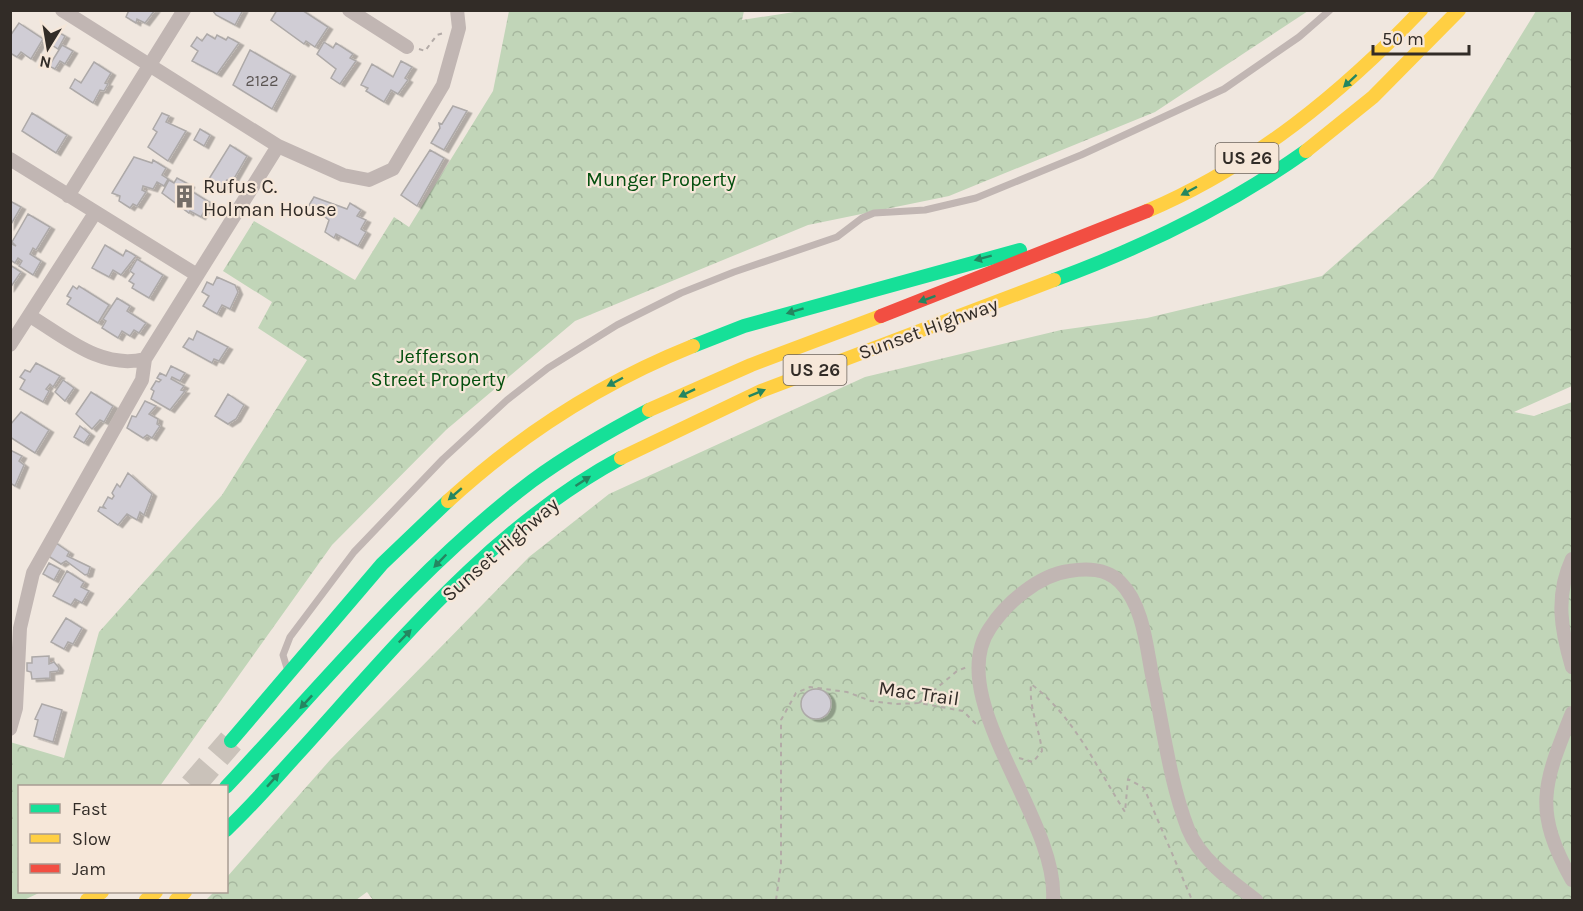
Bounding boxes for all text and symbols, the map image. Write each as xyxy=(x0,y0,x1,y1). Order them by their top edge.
north arrow xyxy=(18,18,78,78)
scale bar xyxy=(1373,18,1469,56)
text: 50 m xyxy=(1382,28,1424,50)
text: N xyxy=(38,52,53,73)
house number: 2122 xyxy=(245,71,279,90)
one-way arrow xyxy=(1342,74,1357,88)
road number: US 26 xyxy=(1216,143,1278,173)
park label: Munger Property xyxy=(586,168,736,191)
place label: Rufus C. Holman House xyxy=(203,175,337,221)
building icon: Rufus C. Holman House xyxy=(172,184,198,210)
one-way arrow xyxy=(1181,186,1198,196)
one-way arrow xyxy=(974,254,992,263)
street label: Sunset Highway xyxy=(855,293,1001,364)
one-way arrow xyxy=(918,295,936,304)
one-way arrow xyxy=(786,307,804,316)
park label: Jefferson Street Property xyxy=(371,345,505,391)
road number: US 26 xyxy=(784,355,846,385)
one-way arrow xyxy=(606,377,623,387)
one-way arrow xyxy=(678,388,695,397)
one-way arrow xyxy=(748,388,766,397)
one-way arrow xyxy=(575,475,591,487)
one-way arrow xyxy=(448,487,463,500)
street label: Sunset Highway xyxy=(437,493,563,606)
one-way arrow xyxy=(433,553,447,568)
one-way arrow xyxy=(398,630,412,644)
street label: Mac Trail xyxy=(877,676,961,711)
one-way arrow xyxy=(299,695,313,710)
one-way arrow xyxy=(266,773,280,787)
legend xyxy=(18,785,228,893)
text: Fast xyxy=(72,798,107,820)
text: Slow xyxy=(72,828,111,850)
text: Jam xyxy=(72,858,106,880)

